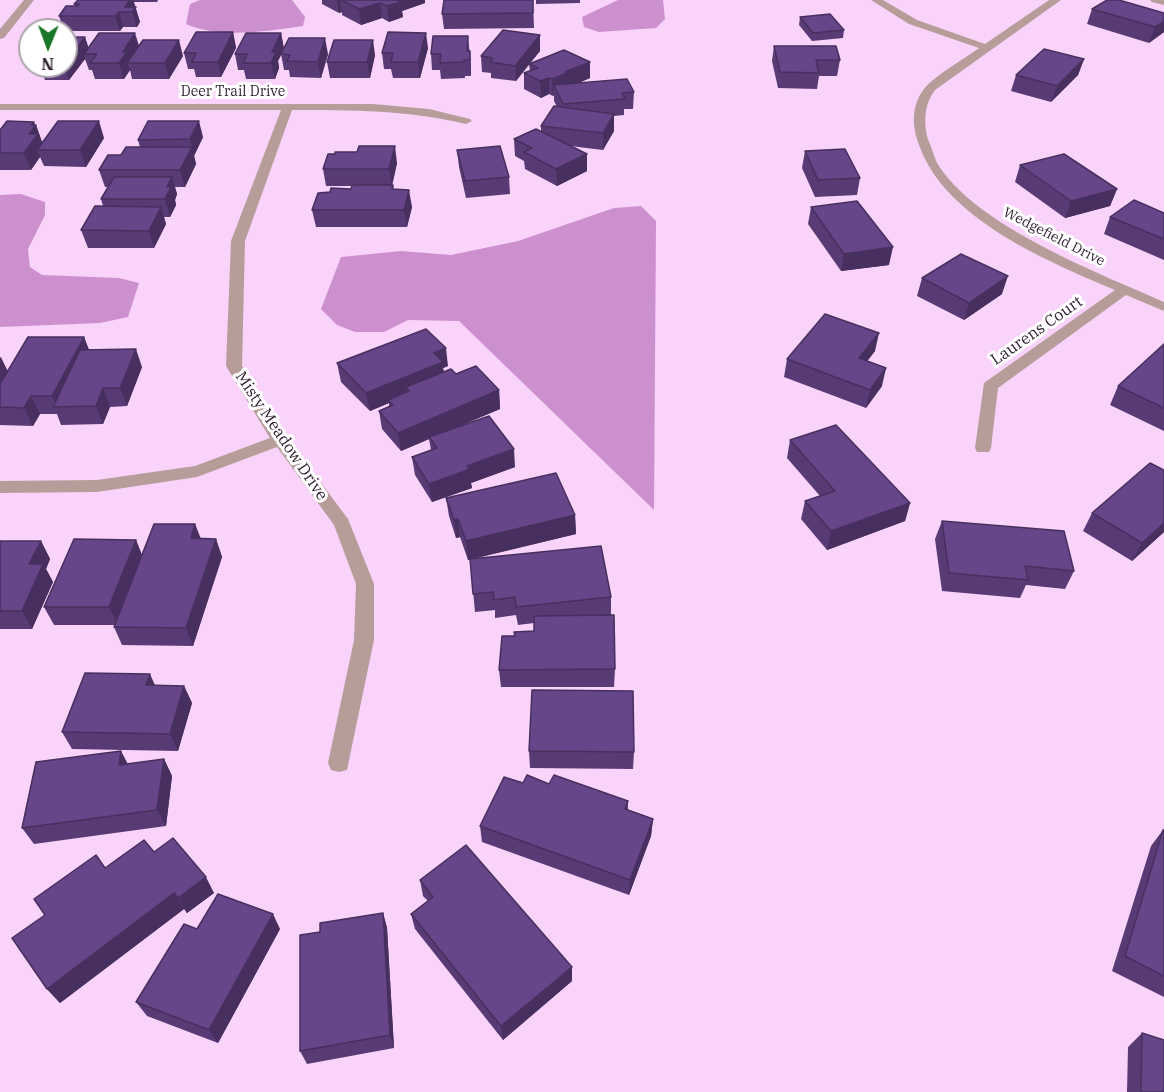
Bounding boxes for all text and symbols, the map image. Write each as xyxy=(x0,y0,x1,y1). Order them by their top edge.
north arrow xyxy=(18,18,78,78)
text: N xyxy=(41,54,54,74)
street label: Deer Trail Drive xyxy=(181,84,285,100)
street label: Wedgefield Drive xyxy=(1000,204,1108,270)
street label: Laurens Court xyxy=(987,292,1087,370)
street label: Misty Meadow Drive xyxy=(231,368,331,504)

